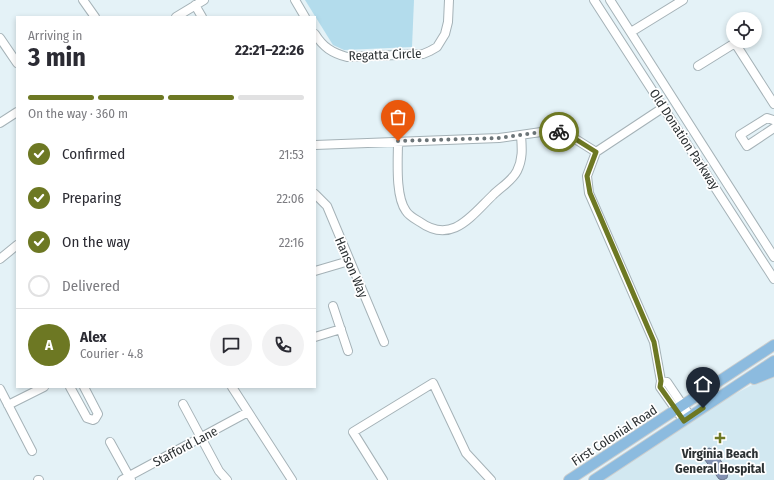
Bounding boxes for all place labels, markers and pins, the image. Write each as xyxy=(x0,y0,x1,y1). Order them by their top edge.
pin xyxy=(381,100,415,141)
pin xyxy=(686,367,720,408)
marker: Virginia Beach General Hospital xyxy=(714,432,726,444)
place label: Virginia Beach General Hospital xyxy=(675,446,765,476)

